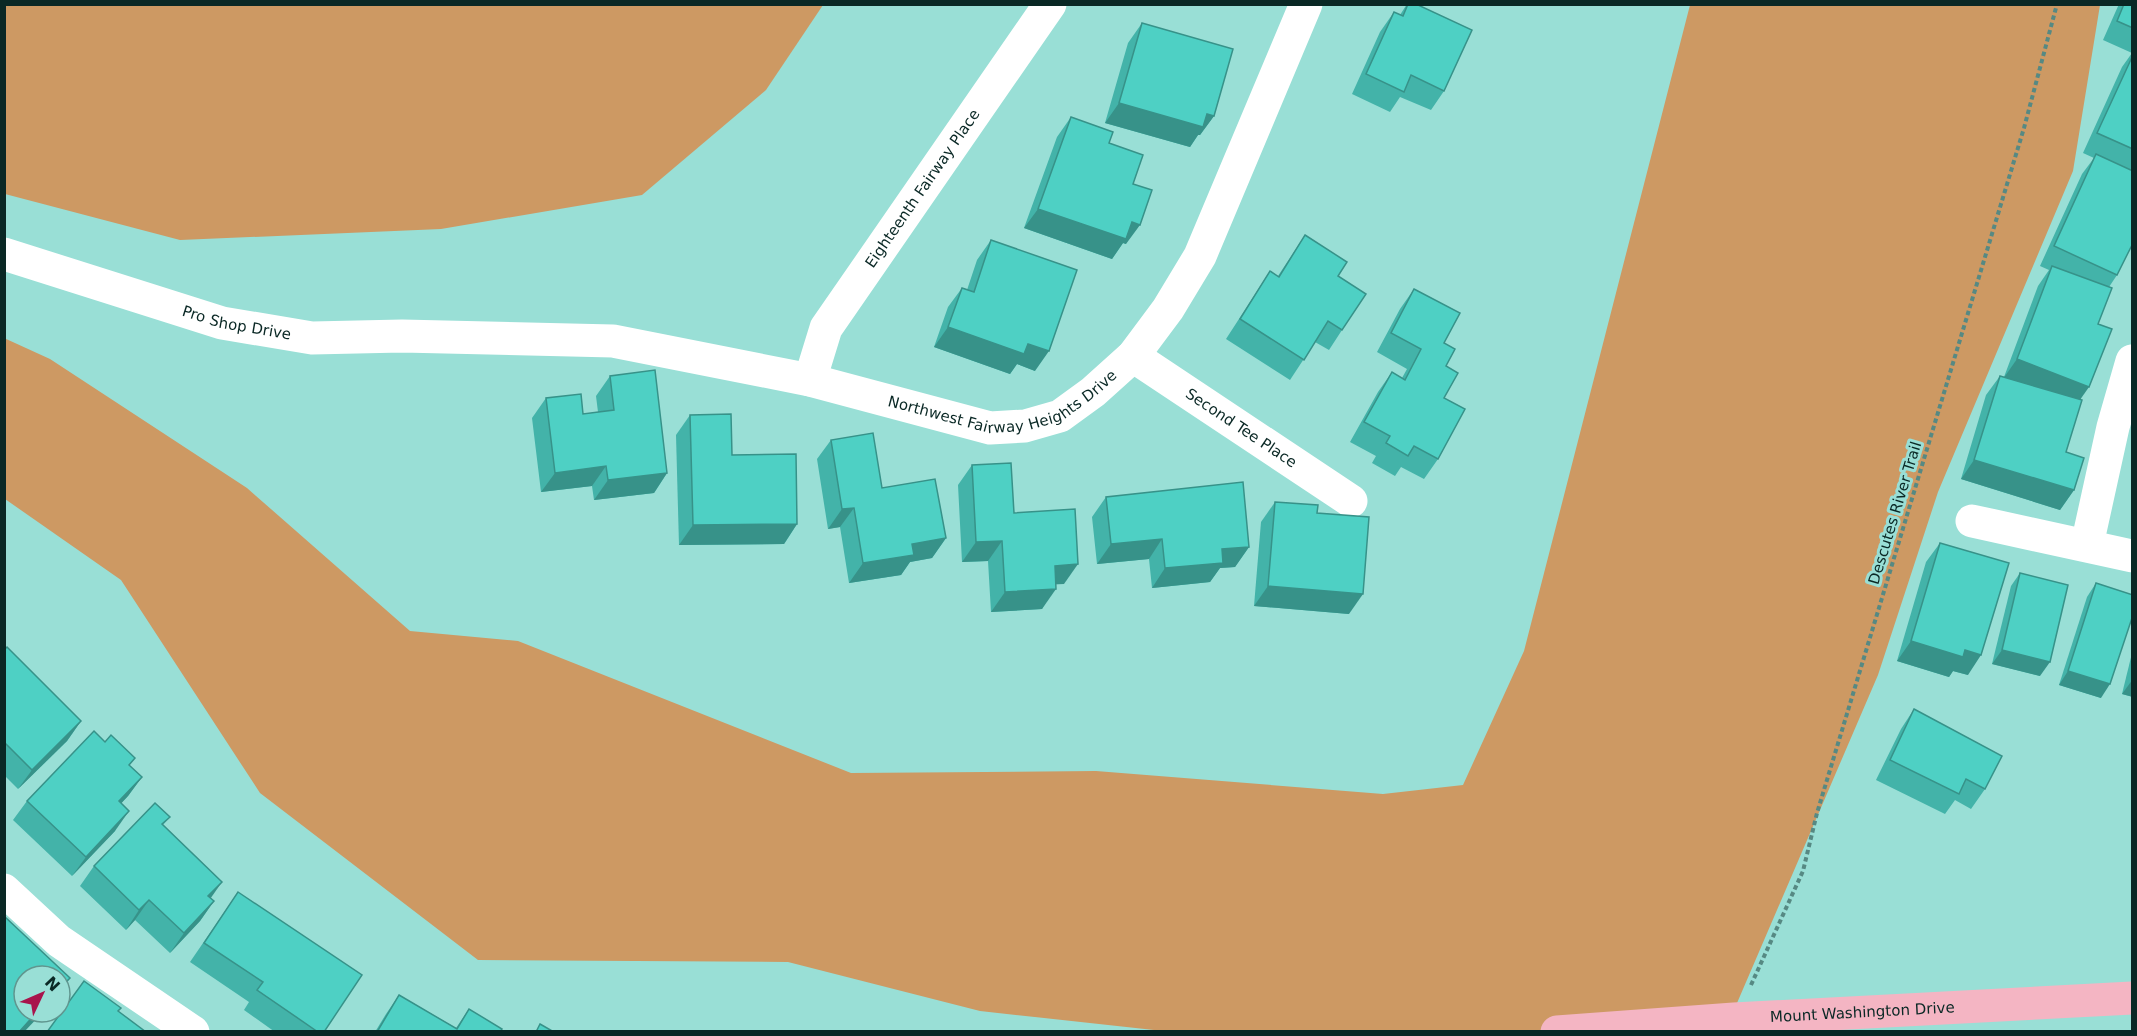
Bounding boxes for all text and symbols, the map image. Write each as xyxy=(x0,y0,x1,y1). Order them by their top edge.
street label: Eighteenth Fairway Place xyxy=(861,106,983,271)
street label: Pro Shop Drive xyxy=(180,302,292,343)
street label: Northwest Fairway Heights Drive xyxy=(886,366,1120,437)
street label: Second Tee Place xyxy=(1182,385,1300,471)
street label: Descutes River Trail xyxy=(1865,439,1925,587)
north arrow xyxy=(12,964,72,1024)
text: N xyxy=(41,973,64,995)
street label: Mount Washington Drive xyxy=(1770,998,1955,1026)

